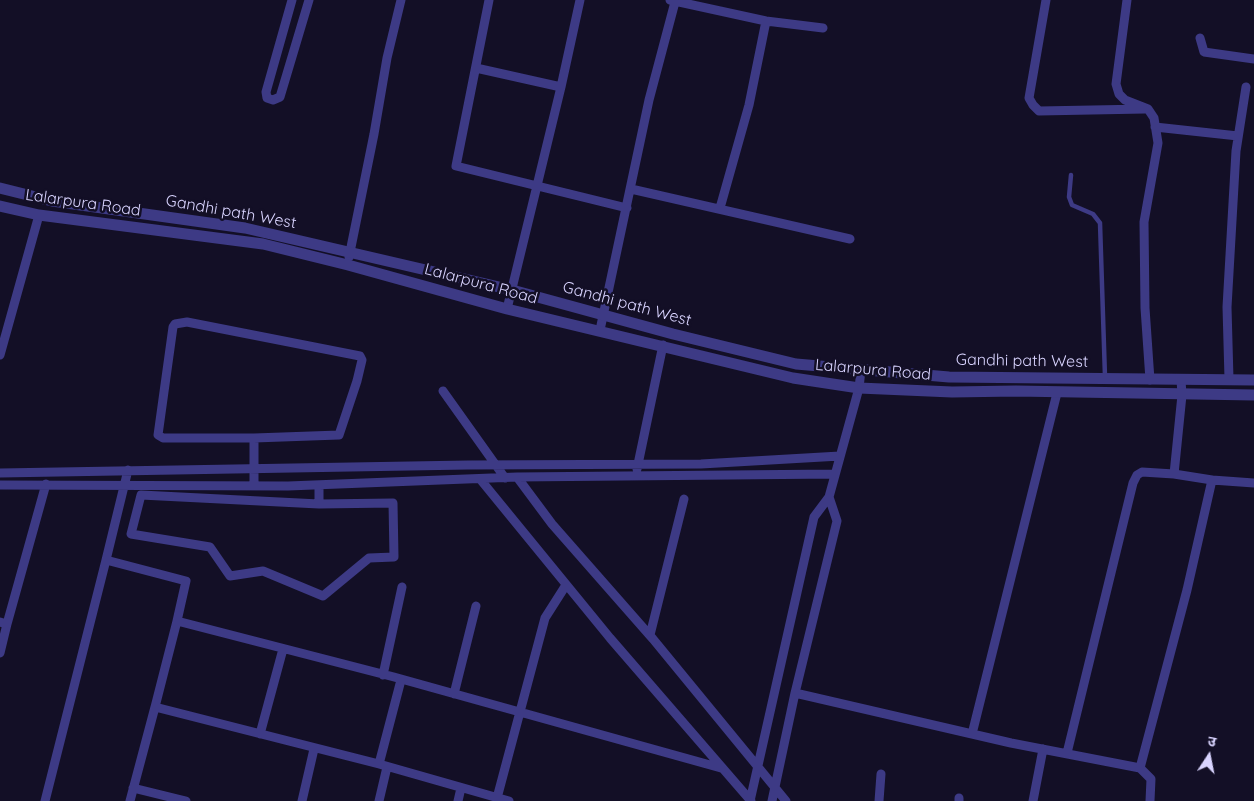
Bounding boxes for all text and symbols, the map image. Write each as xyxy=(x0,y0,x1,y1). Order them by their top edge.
street label: Lalarpura Road xyxy=(24,185,142,221)
street label: Gandhi path West xyxy=(164,191,298,233)
street label: Lalarpura Road xyxy=(422,260,540,308)
street label: Gandhi path West xyxy=(561,278,693,330)
street label: Gandhi path West xyxy=(956,350,1088,372)
street label: Lalarpura Road xyxy=(814,355,932,385)
north arrow xyxy=(1184,731,1234,781)
text: उ xyxy=(1206,732,1218,751)

